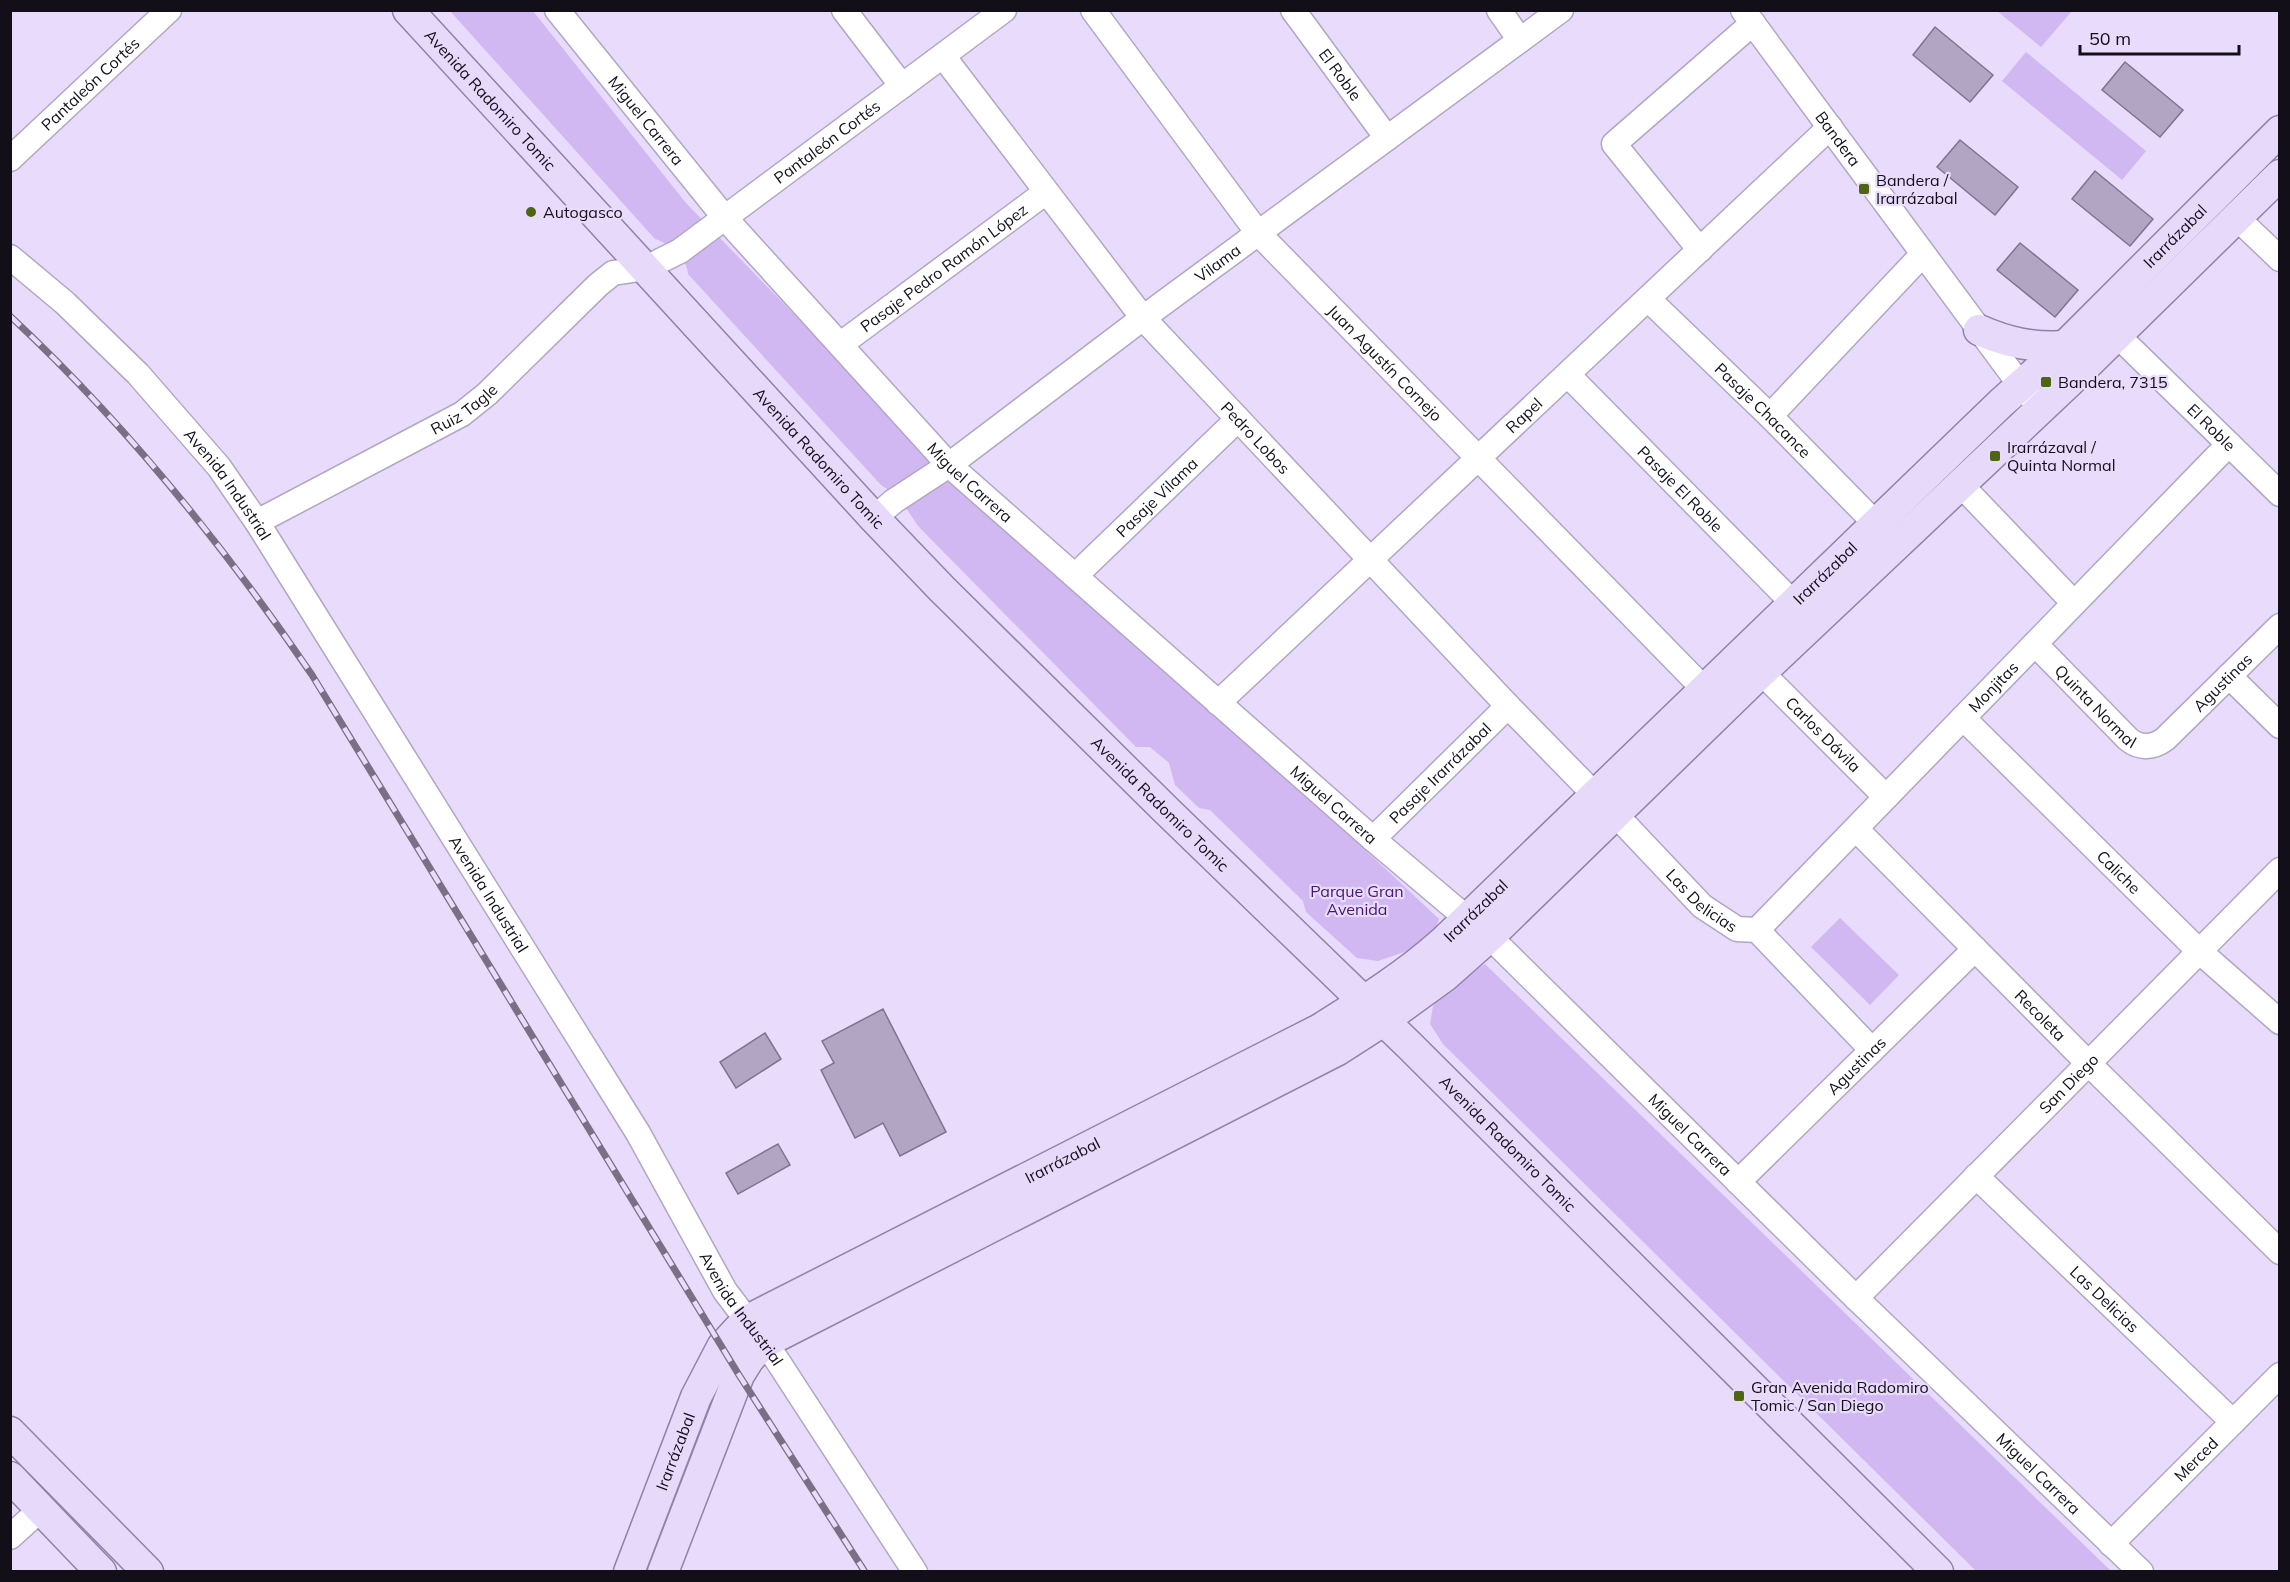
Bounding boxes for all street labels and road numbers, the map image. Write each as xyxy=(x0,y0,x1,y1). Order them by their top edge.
street label: Avenida Radomiro Tomic xyxy=(421,25,560,175)
street label: Pantaleón Cortés xyxy=(37,33,144,135)
street label: El Roble xyxy=(1315,45,1366,104)
street label: Miguel Carrera xyxy=(604,72,688,169)
street label: Pantaleón Cortés xyxy=(770,96,884,188)
street label: Bandera xyxy=(1811,107,1865,170)
street label: Pasaje Pedro Ramón López xyxy=(856,199,1031,336)
street label: Irarrázabal xyxy=(2139,200,2211,272)
street label: Vilama xyxy=(1191,240,1244,287)
street label: Juan Agustín Cornejo xyxy=(1323,300,1447,425)
street label: Pasaje Chacance xyxy=(1711,359,1815,462)
street label: Ruiz Tagle xyxy=(427,379,502,439)
street label: Avenida Radomiro Tomic xyxy=(749,383,889,533)
street label: Rapel xyxy=(1501,393,1546,437)
street label: Pedro Lobos xyxy=(1217,397,1294,478)
street label: El Roble xyxy=(2183,399,2240,455)
street label: Avenida Industrial xyxy=(180,424,276,544)
street label: Miguel Carrera xyxy=(923,438,1017,527)
street label: Pasaje El Roble xyxy=(1633,441,1727,536)
street label: Pasaje Vilama xyxy=(1112,453,1202,541)
street label: Irarrázabal xyxy=(1789,538,1861,609)
street label: Agustinas xyxy=(2189,649,2256,716)
street label: Monjitas xyxy=(1964,657,2022,716)
street label: Quinta Normal xyxy=(2051,660,2140,752)
street label: Carlos Dávila xyxy=(1781,692,1865,776)
street label: Pasaje Irarrázabal xyxy=(1385,718,1495,828)
street label: Avenida Radomiro Tomic xyxy=(1087,732,1233,876)
street label: Miguel Carrera xyxy=(1286,761,1381,848)
street label: Avenida Industrial xyxy=(445,832,533,956)
street label: Caliche xyxy=(2093,846,2145,898)
street label: Las Delicias xyxy=(1662,865,1741,937)
street label: Irarrázabal xyxy=(1439,875,1512,946)
street label: Recoleta xyxy=(2011,985,2070,1045)
street label: Agustinas xyxy=(1823,1032,1890,1099)
street label: San Diego xyxy=(2035,1049,2103,1118)
street label: Avenida Radomiro Tomic xyxy=(1435,1071,1580,1216)
street label: Miguel Carrera xyxy=(1644,1089,1736,1180)
street label: Irarrázabal xyxy=(1021,1133,1103,1188)
street label: Avenida Industrial xyxy=(695,1248,788,1369)
street label: Las Delicias xyxy=(2066,1261,2143,1337)
street label: Irarrázabal xyxy=(651,1410,699,1493)
street label: Miguel Carrera xyxy=(1992,1428,2085,1518)
street label: Merced xyxy=(2170,1433,2222,1485)

